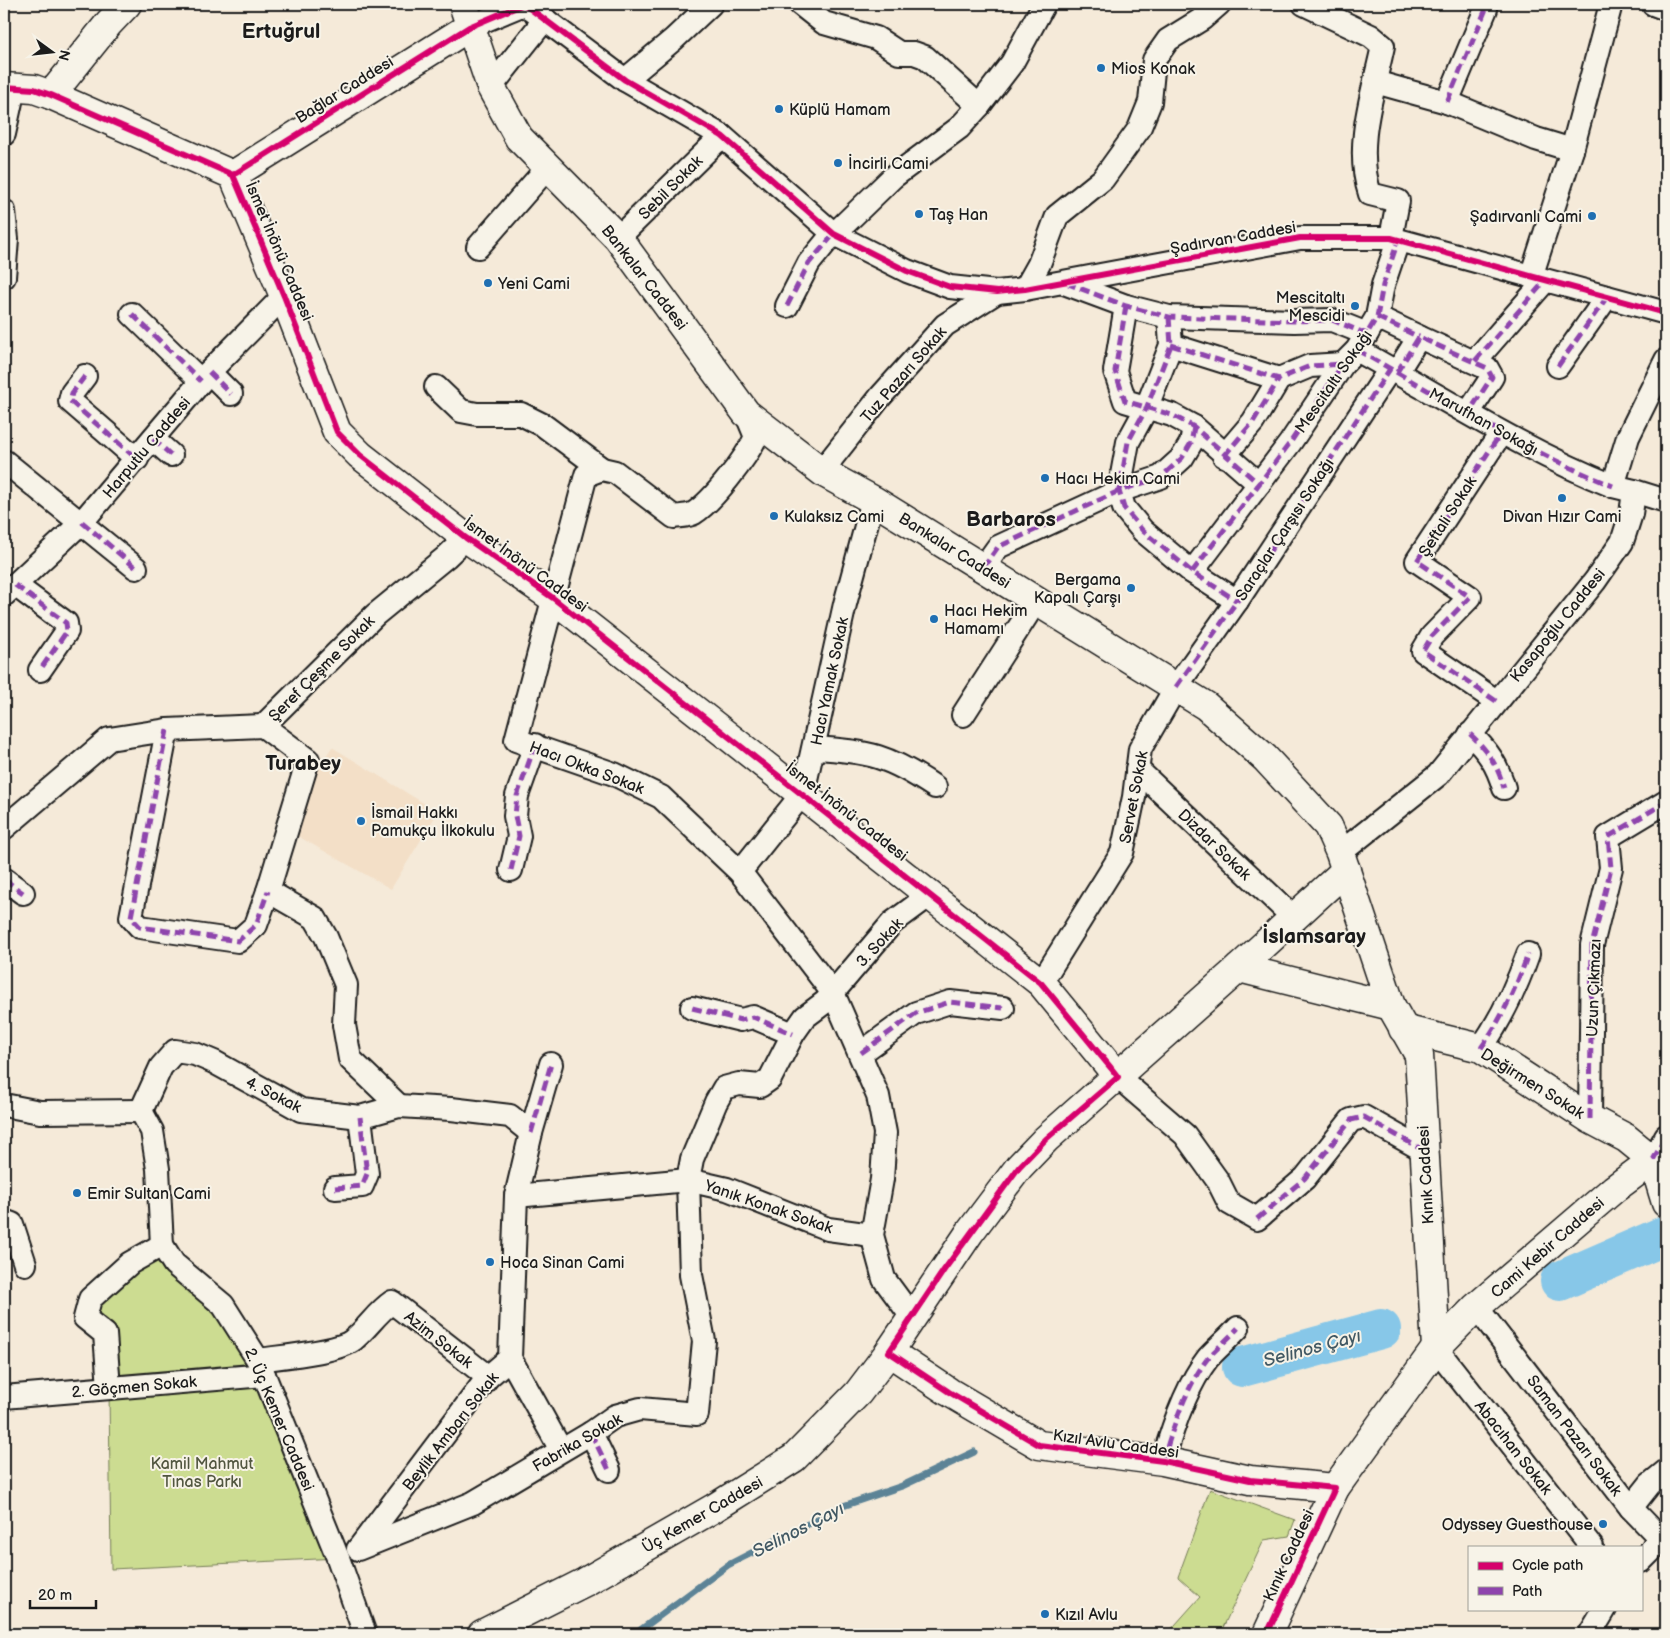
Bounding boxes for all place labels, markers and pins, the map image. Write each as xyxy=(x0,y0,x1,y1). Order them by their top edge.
place label: Mios Konak xyxy=(1111,60,1195,79)
marker: Mios Konak xyxy=(1095,62,1107,74)
place label: Küplü Hamam xyxy=(789,101,890,120)
marker: Küplü Hamam xyxy=(773,103,785,115)
place label: İncirli Cami xyxy=(848,153,929,174)
marker: İncirli Cami xyxy=(832,157,844,169)
place label: Taş Han xyxy=(929,206,988,225)
marker: Taş Han xyxy=(913,208,925,220)
place label: Şadırvanlı Cami xyxy=(1470,208,1582,227)
marker: Şadırvanlı Cami xyxy=(1586,210,1598,222)
place label: Yeni Cami xyxy=(497,275,570,294)
marker: Yeni Cami xyxy=(482,277,494,289)
place label: Mescitaltı Mescidi xyxy=(1276,289,1345,326)
marker: Mescitaltı Mescidi xyxy=(1349,300,1361,312)
place label: Hacı Hekim Cami xyxy=(1055,470,1180,489)
marker: Hacı Hekim Cami xyxy=(1039,472,1051,484)
marker: Divan Hızır Cami xyxy=(1556,492,1568,504)
place label: Kulaksız Cami xyxy=(784,508,884,527)
place label: Divan Hızır Cami xyxy=(1502,508,1622,527)
marker: Kulaksız Cami xyxy=(768,510,780,522)
place label: Bergama Kapalı Çarşı xyxy=(1034,571,1121,608)
marker: Bergama Kapalı Çarşı xyxy=(1125,582,1137,594)
place label: Hacı Hekim Hamamı xyxy=(944,602,1027,639)
marker: Hacı Hekim Hamamı xyxy=(928,613,940,625)
place label: İsmail Hakkı Pamukçu İlkokulu xyxy=(371,802,495,841)
marker: İsmail Hakkı Pamukçu İlkokulu xyxy=(355,815,367,827)
place label: Emir Sultan Cami xyxy=(87,1185,211,1204)
marker: Emir Sultan Cami xyxy=(71,1187,83,1199)
place label: Hoca Sinan Cami xyxy=(500,1254,625,1273)
marker: Hoca Sinan Cami xyxy=(484,1256,496,1268)
place label: Odyssey Guesthouse xyxy=(1442,1516,1594,1535)
marker: Odyssey Guesthouse xyxy=(1597,1518,1609,1530)
place label: Kızıl Avlu xyxy=(1055,1606,1118,1625)
marker: Kızıl Avlu xyxy=(1039,1608,1051,1620)

